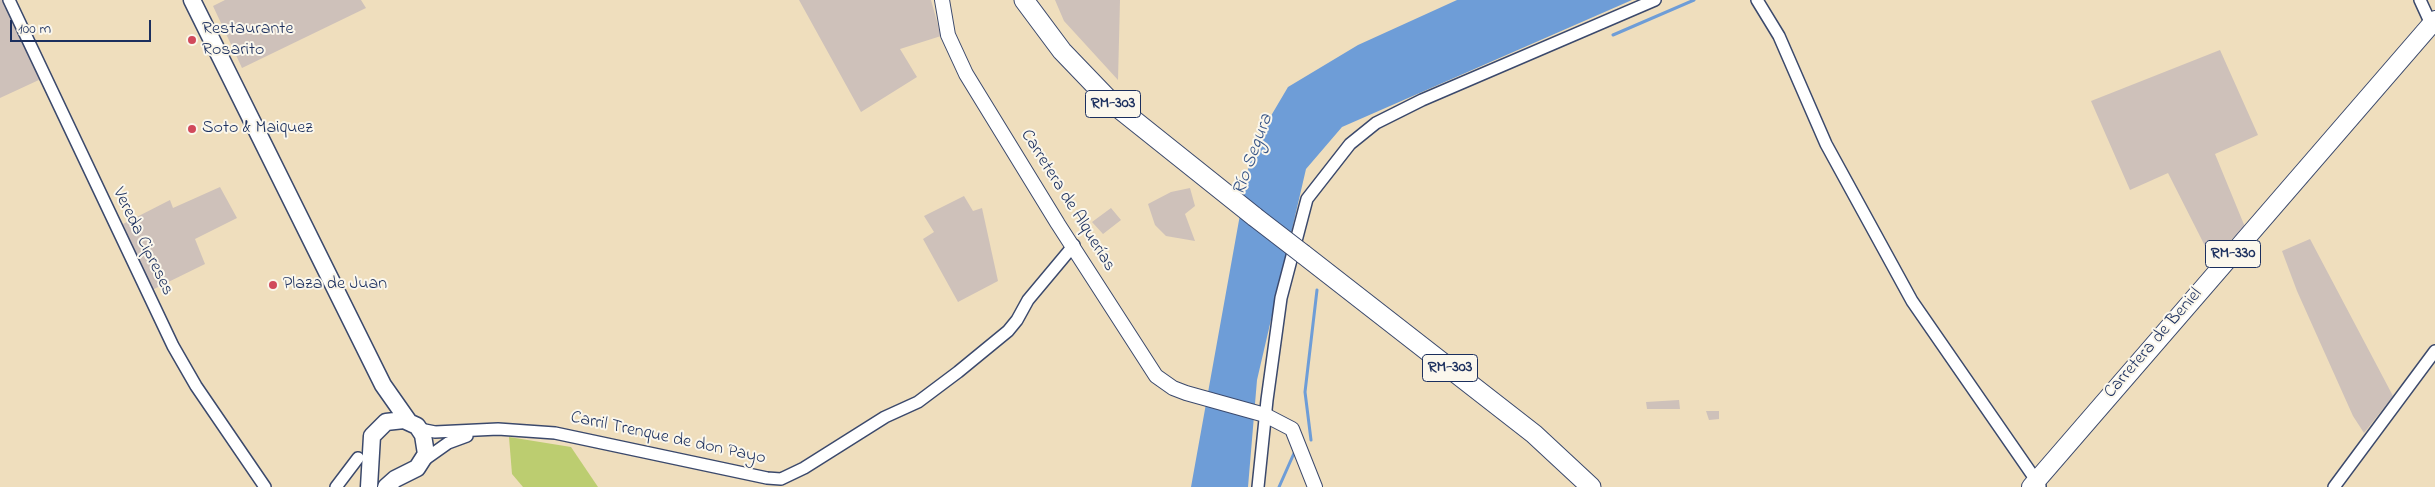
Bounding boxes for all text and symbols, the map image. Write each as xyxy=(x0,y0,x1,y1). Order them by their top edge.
scale bar xyxy=(12,10,154,42)
text: 100 m xyxy=(18,18,51,40)
place label: Restaurante Rosarito xyxy=(202,19,293,62)
marker: Restaurante Rosarito xyxy=(186,34,198,46)
road number: RM-303 xyxy=(1086,90,1140,118)
water label: Río Segura xyxy=(1229,111,1279,199)
place label: Soto & Maiquez xyxy=(202,118,313,140)
marker: Soto & Maiquez xyxy=(186,123,198,135)
street label: Carretera de Alquerías xyxy=(1015,126,1119,276)
street label: Vereda Cipreses xyxy=(107,184,177,300)
road number: RM-330 xyxy=(2206,240,2260,268)
place label: Plaza de Juan xyxy=(283,274,387,296)
marker: Plaza de Juan xyxy=(267,279,279,291)
street label: Carretera de Beniel xyxy=(2100,285,2208,403)
road number: RM-303 xyxy=(1422,354,1478,382)
street label: Carril Trenque de don Payo xyxy=(568,408,768,470)

